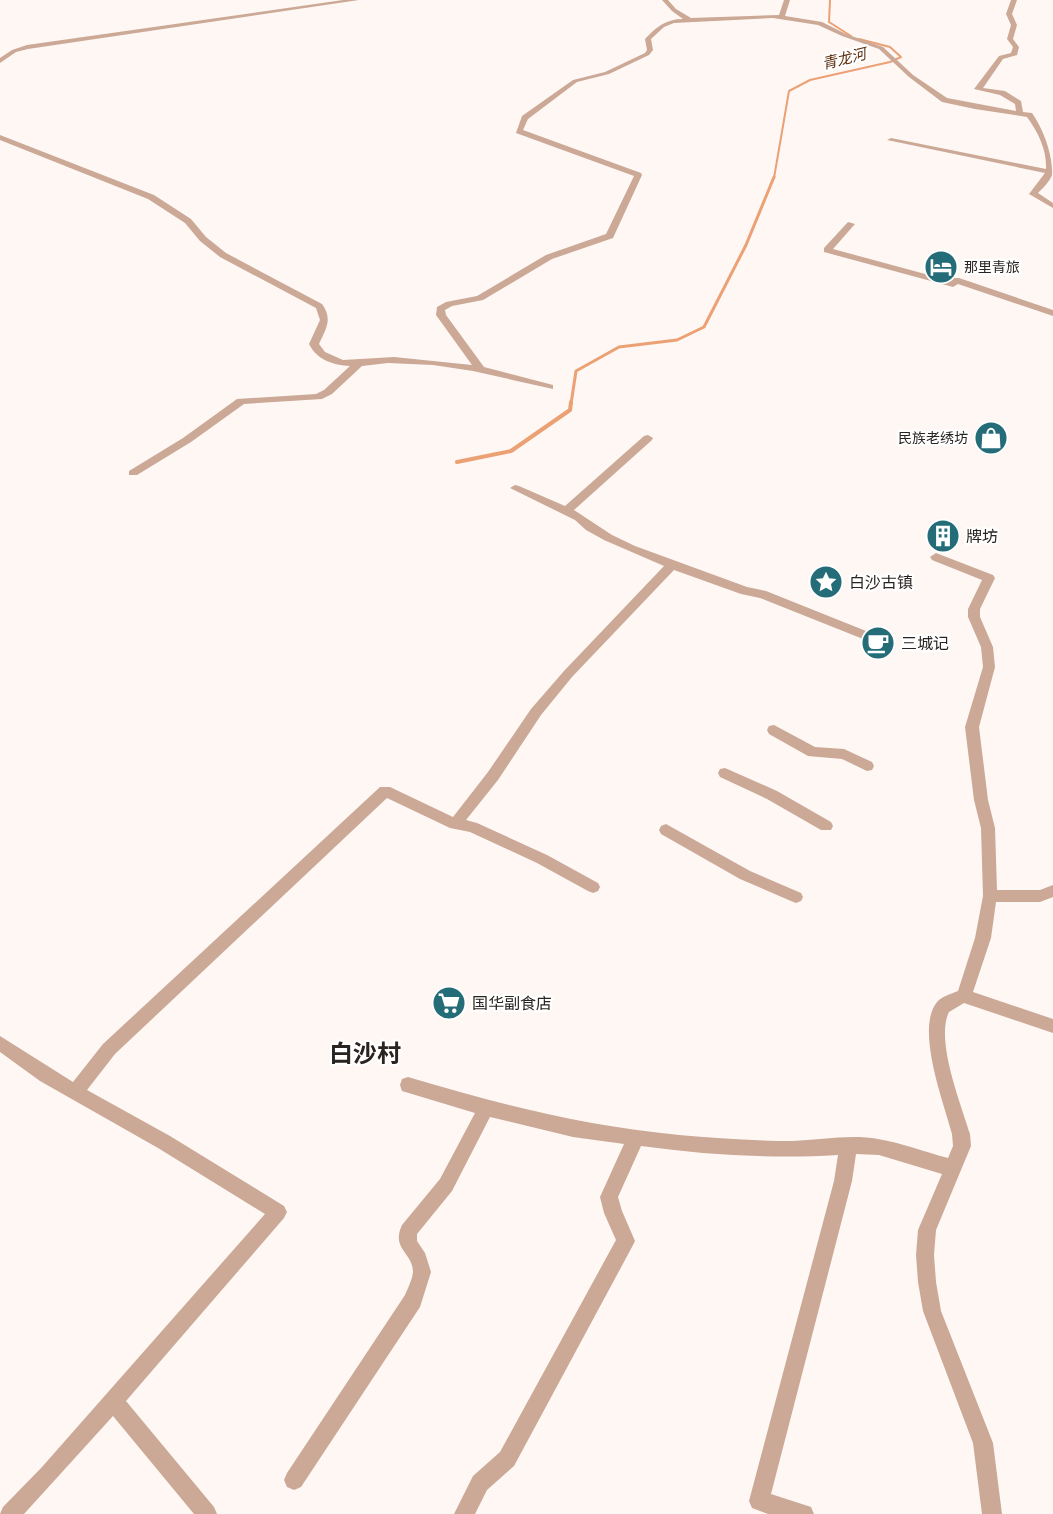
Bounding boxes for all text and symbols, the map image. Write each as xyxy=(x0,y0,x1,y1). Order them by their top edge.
water label: 青龙河 xyxy=(820,43,871,73)
hotel icon: 那里青旅 xyxy=(923,249,959,285)
place label: 那里青旅 xyxy=(964,258,1020,276)
shop icon: 民族老绣坊 xyxy=(973,420,1009,456)
place label: 民族老绣坊 xyxy=(898,429,968,447)
building icon: 牌坊 xyxy=(925,518,961,554)
place label: 牌坊 xyxy=(966,526,998,546)
place icon: 白沙古镇 xyxy=(808,564,844,600)
place label: 白沙古镇 xyxy=(849,572,913,592)
cafe icon: 三城记 xyxy=(860,625,896,661)
place label: 三城记 xyxy=(901,633,949,653)
supermarket icon: 国华副食店 xyxy=(431,985,467,1021)
place label: 国华副食店 xyxy=(472,993,552,1013)
district label: 白沙村 xyxy=(329,1037,401,1069)

